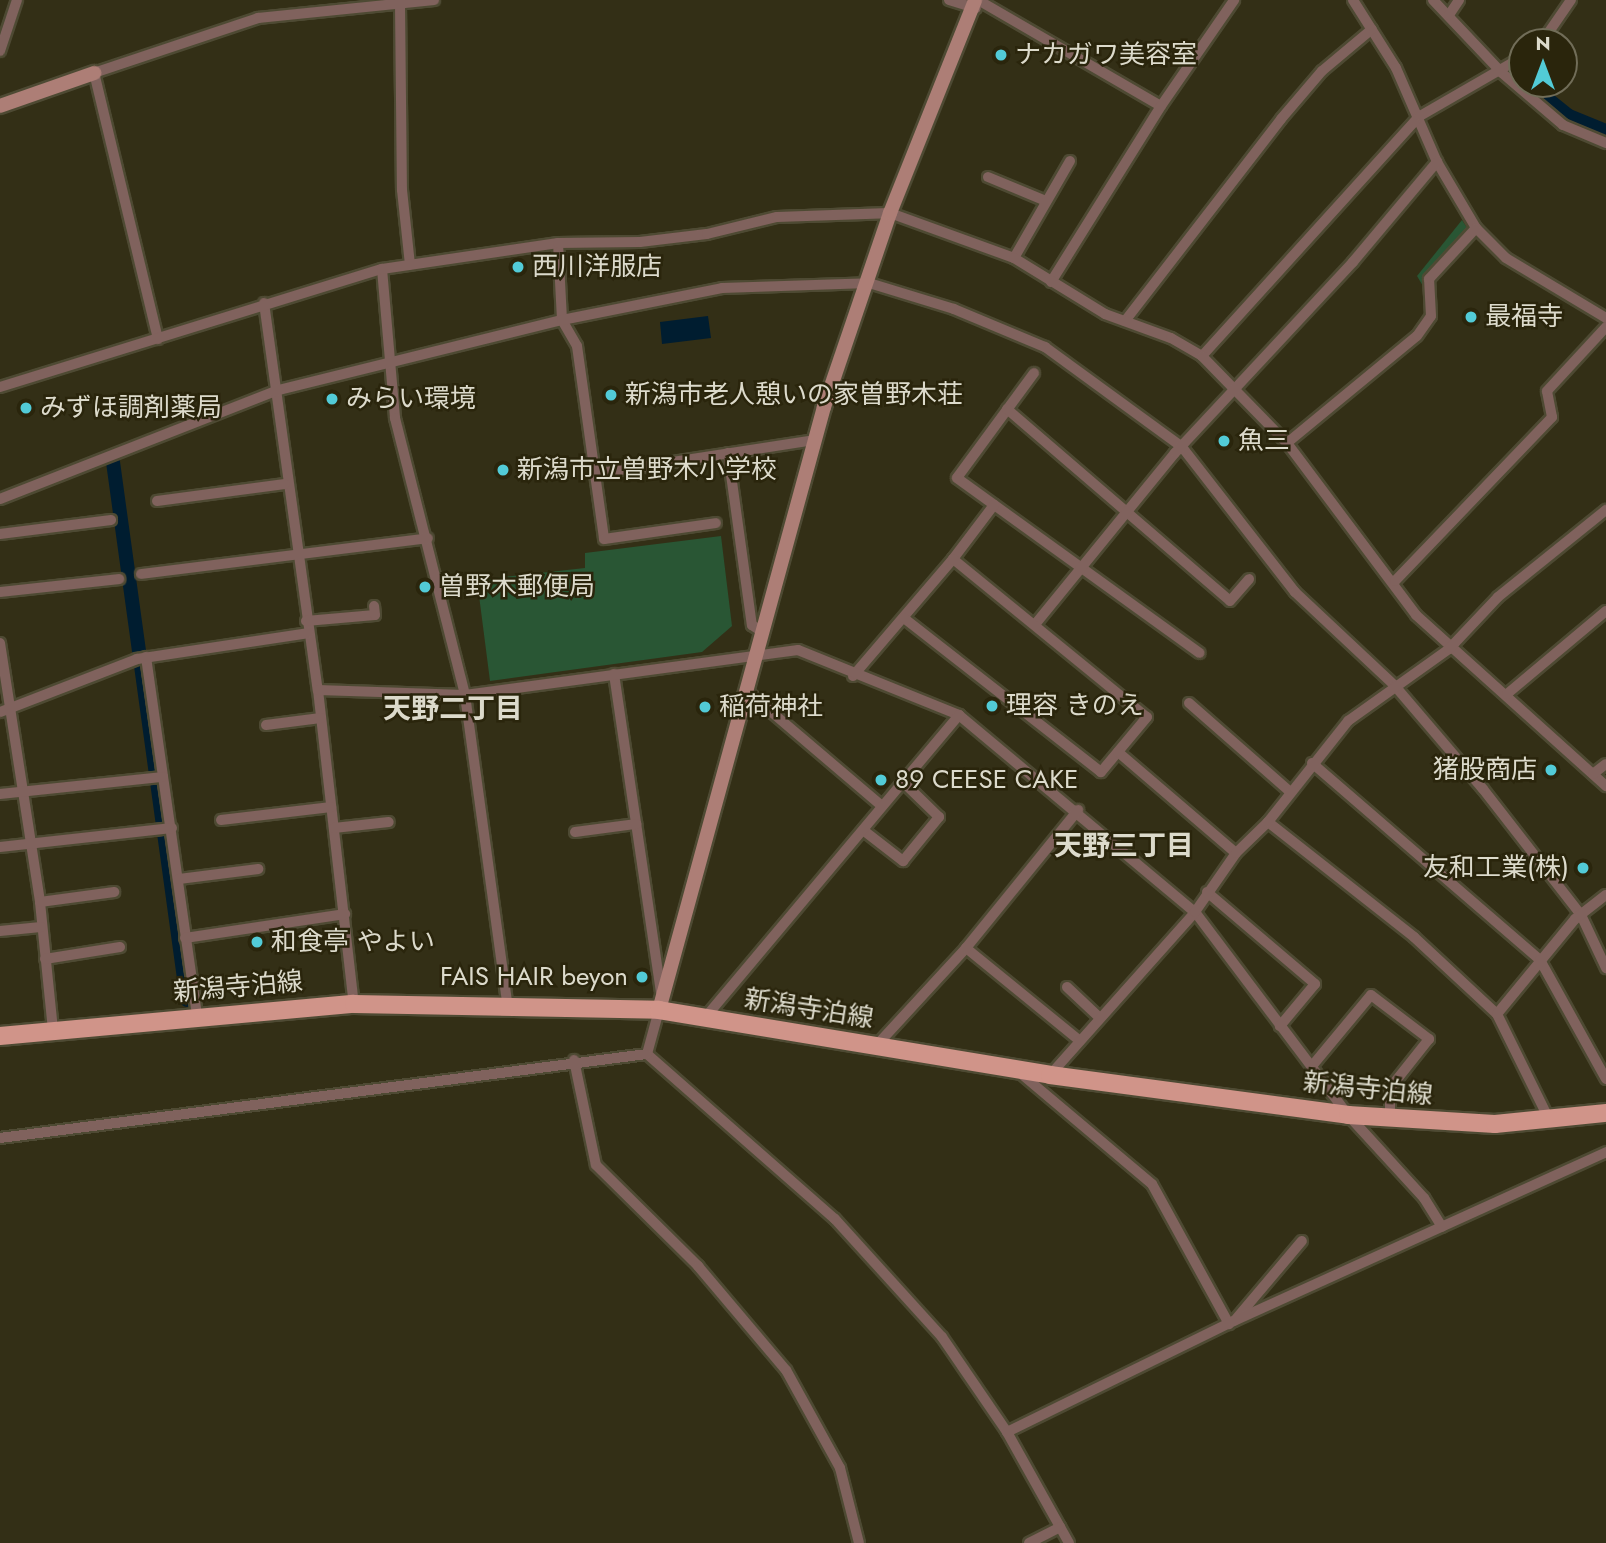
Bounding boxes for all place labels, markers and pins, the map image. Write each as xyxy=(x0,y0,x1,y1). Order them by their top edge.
place label: ナカガワ美容室 xyxy=(1015,39,1197,71)
marker: ナカガワ美容室 xyxy=(993,47,1009,63)
place label: 西川洋服店 xyxy=(532,251,662,283)
marker: 西川洋服店 xyxy=(510,259,526,275)
place label: 最福寺 xyxy=(1485,301,1563,333)
marker: 最福寺 xyxy=(1463,309,1479,325)
place label: 新潟市老人憩いの家曽野木荘 xyxy=(625,379,963,411)
place label: みらい環境 xyxy=(346,383,476,415)
marker: 新潟市老人憩いの家曽野木荘 xyxy=(603,387,619,403)
marker: みらい環境 xyxy=(324,391,340,407)
place label: みずほ調剤薬局 xyxy=(40,392,222,424)
marker: みずほ調剤薬局 xyxy=(18,400,34,416)
place label: 魚三 xyxy=(1238,425,1290,457)
marker: 魚三 xyxy=(1216,433,1232,449)
place label: 新潟市立曽野木小学校 xyxy=(517,454,777,486)
marker: 新潟市立曽野木小学校 xyxy=(495,462,511,478)
place label: 曽野木郵便局 xyxy=(439,571,595,603)
marker: 曽野木郵便局 xyxy=(417,579,433,595)
place label: 理容 きのえ xyxy=(1006,690,1144,722)
place label: 稲荷神社 xyxy=(719,691,823,723)
marker: 理容 きのえ xyxy=(984,698,1000,714)
marker: 稲荷神社 xyxy=(697,699,713,715)
place label: 猪股商店 xyxy=(1433,754,1537,786)
marker: 猪股商店 xyxy=(1543,762,1559,778)
place label: 89 CEESE CAKE xyxy=(895,764,1078,796)
marker: 89 CEESE CAKE xyxy=(873,772,889,788)
place label: 友和工業(株) xyxy=(1423,852,1569,884)
marker: 友和工業(株) xyxy=(1575,860,1591,876)
place label: 和食亭 やよい xyxy=(271,926,435,958)
marker: 和食亭 やよい xyxy=(249,934,265,950)
place label: FAIS HAIR beyon xyxy=(440,961,628,993)
marker: FAIS HAIR beyon xyxy=(634,969,650,985)

